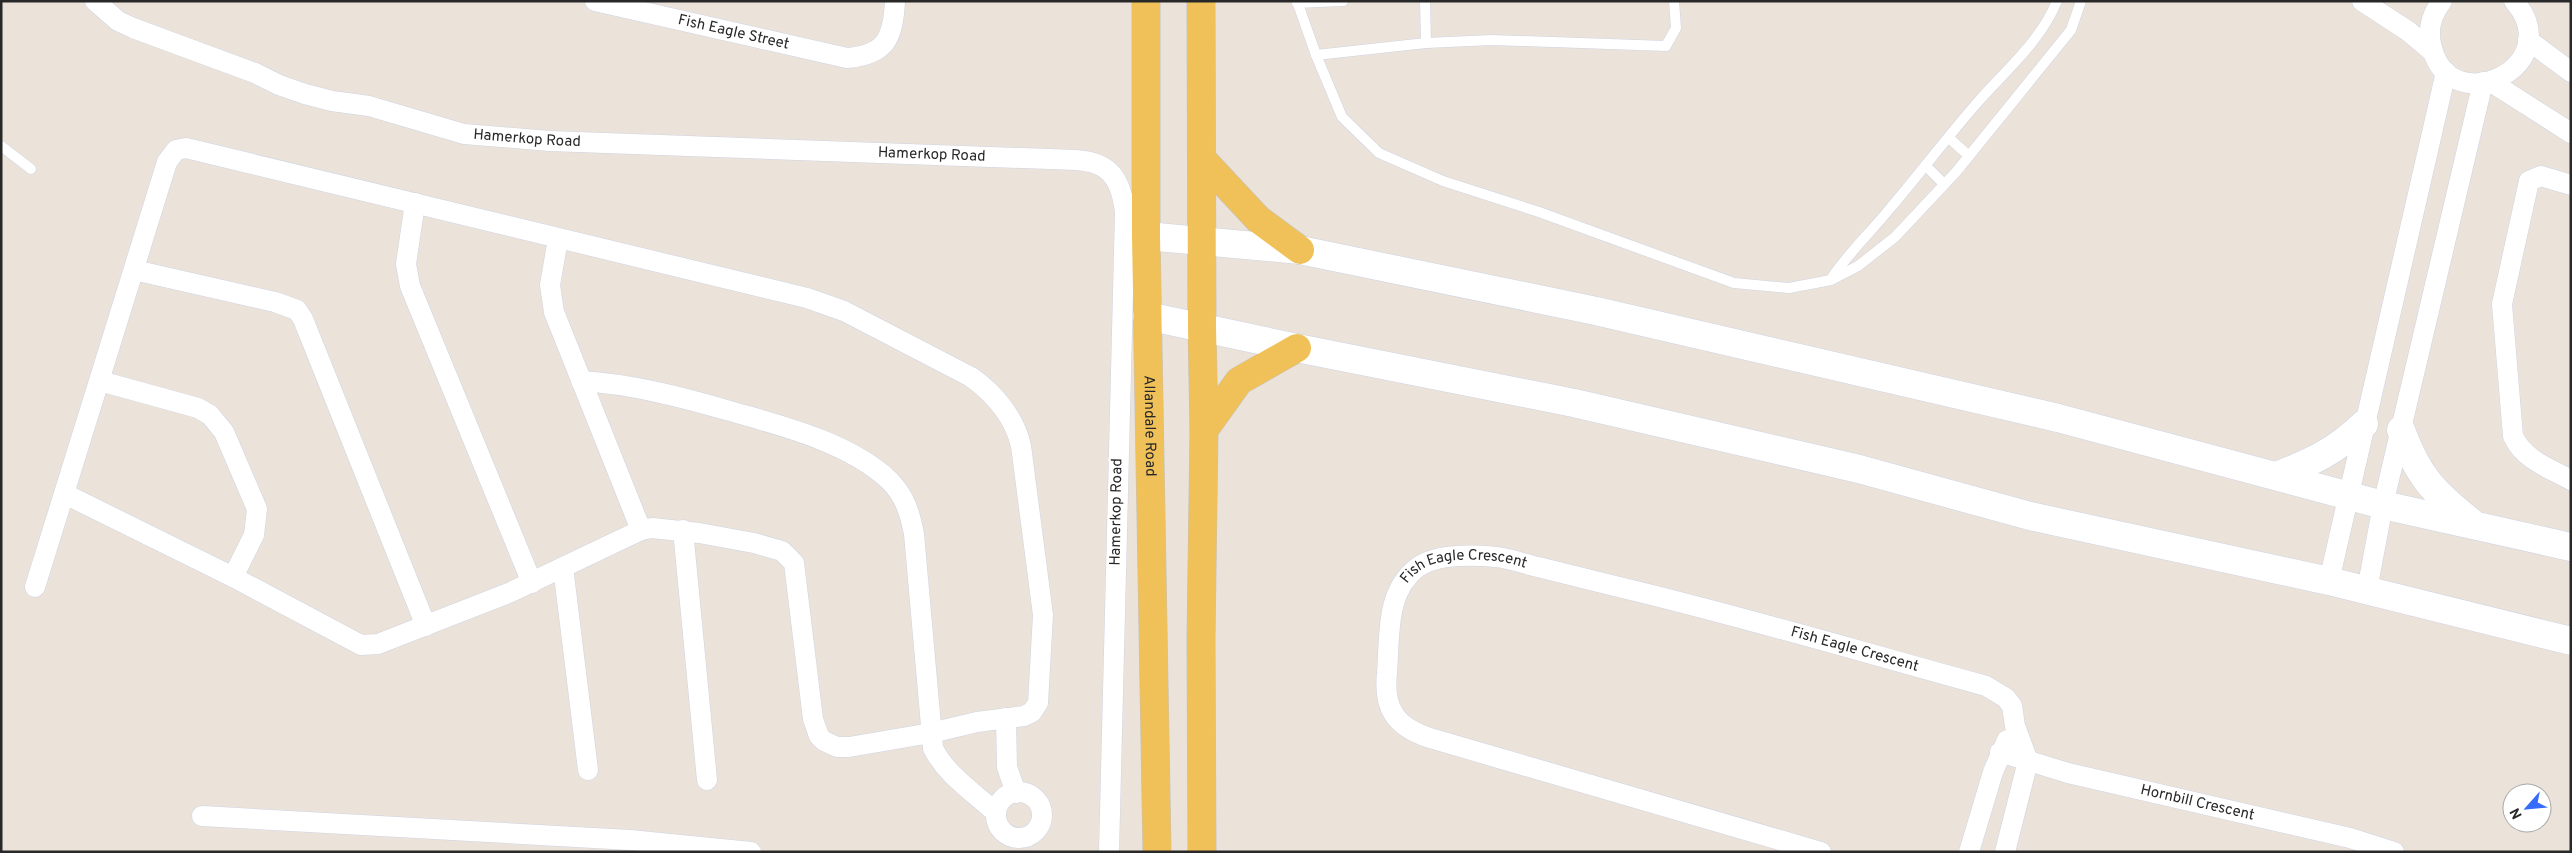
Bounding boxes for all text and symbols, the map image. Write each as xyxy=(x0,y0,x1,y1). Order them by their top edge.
street label: Fish Eagle Street xyxy=(676,11,791,54)
street label: Hamerkop Road xyxy=(473,125,581,152)
street label: Hamerkop Road xyxy=(878,143,986,166)
street label: Allandale Road xyxy=(1139,375,1160,477)
street label: Hamerkop Road xyxy=(1107,458,1127,566)
street label: Fish Eagle Crescent xyxy=(1396,546,1529,587)
street label: Fish Eagle Crescent xyxy=(1789,623,1921,676)
street label: Hornbill Crescent xyxy=(2139,780,2256,825)
north arrow xyxy=(2502,783,2552,833)
text: N xyxy=(2507,805,2527,822)

